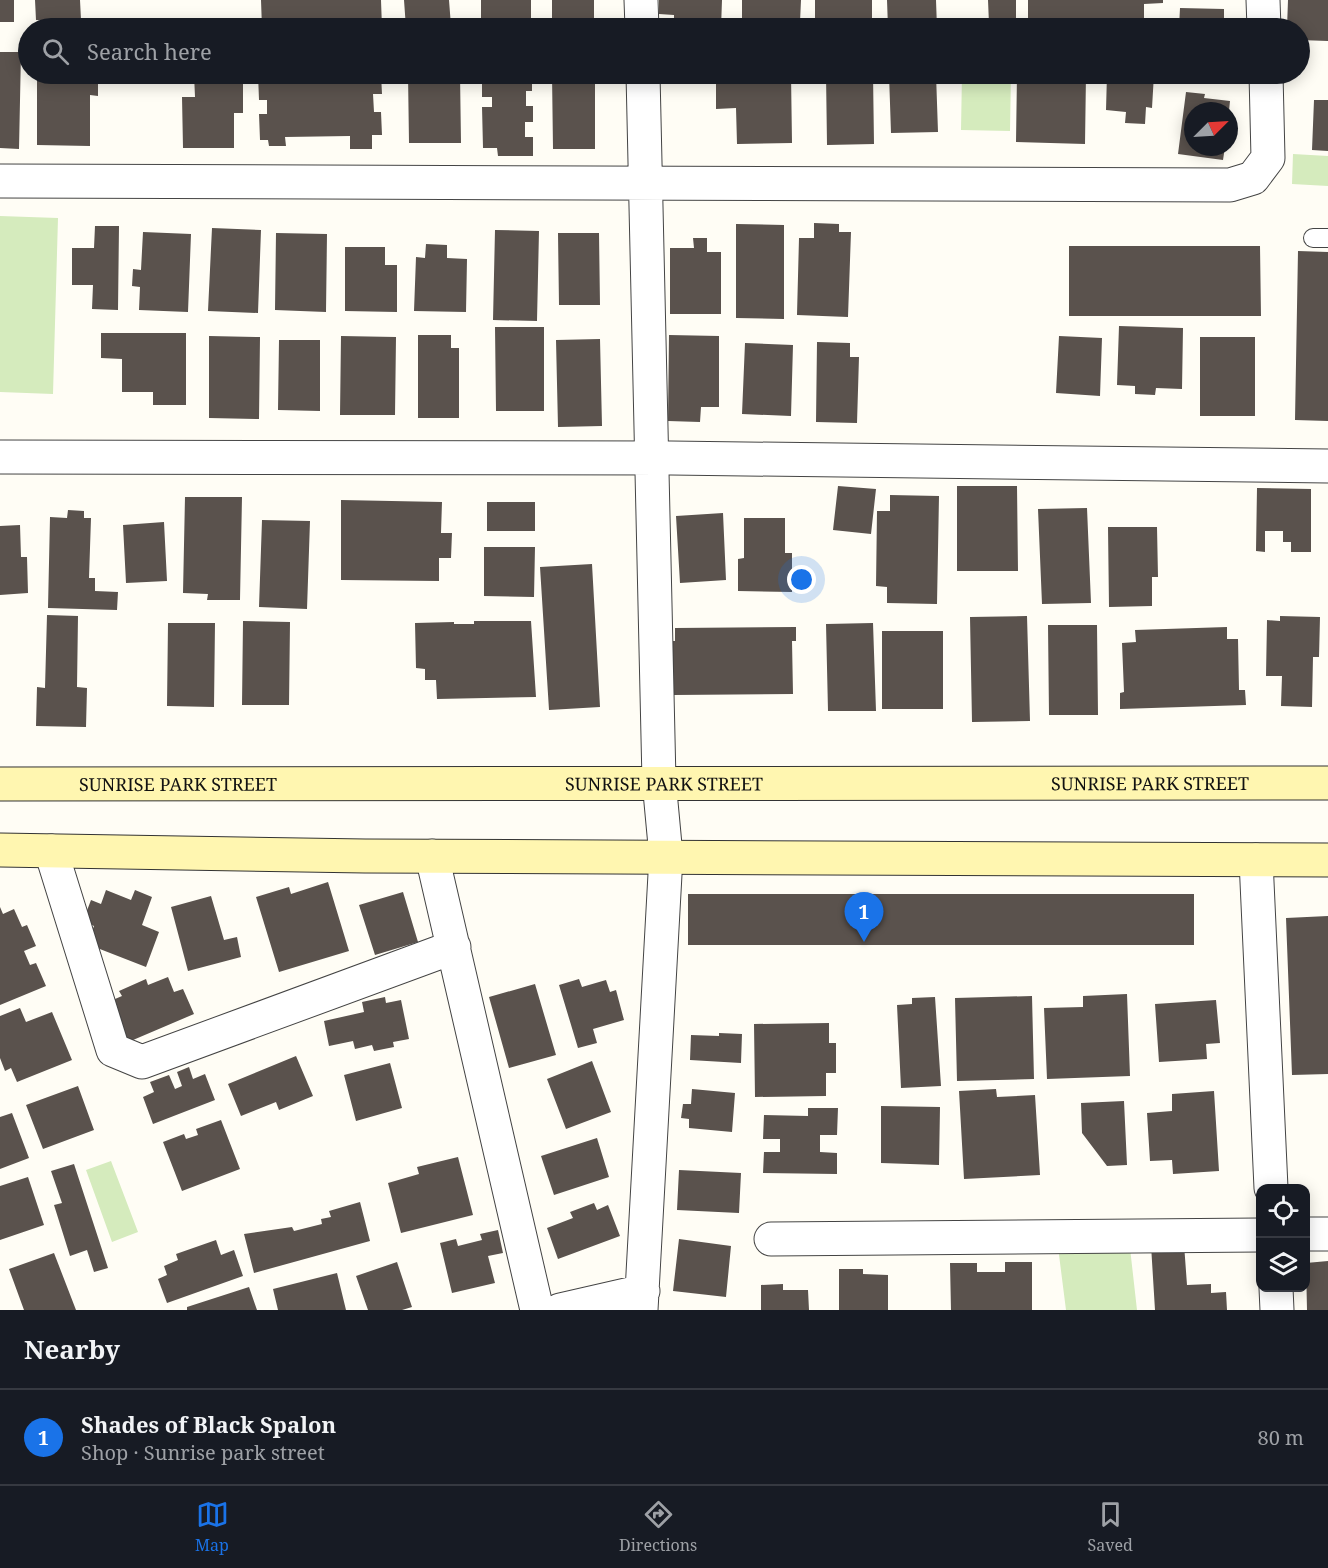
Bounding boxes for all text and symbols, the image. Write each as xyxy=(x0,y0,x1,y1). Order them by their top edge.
search box xyxy=(18,18,1310,84)
icon: search xyxy=(39,35,72,68)
text: Search here xyxy=(87,36,212,66)
north arrow xyxy=(1184,102,1238,156)
your location xyxy=(787,565,816,594)
street label: SUNRISE PARK STREET xyxy=(565,771,763,796)
street label: SUNRISE PARK STREET xyxy=(1051,771,1249,795)
street label: SUNRISE PARK STREET xyxy=(79,772,277,796)
pin: 1 xyxy=(844,892,884,942)
map controls xyxy=(1256,1184,1310,1292)
button: locate xyxy=(1256,1184,1310,1238)
button: layers xyxy=(1256,1238,1310,1292)
text: Nearby xyxy=(24,1331,120,1367)
text: Shades of Black Spalon xyxy=(81,1409,336,1439)
text: 1 xyxy=(38,1424,49,1451)
text: 80 m xyxy=(1258,1424,1304,1451)
text: Shop · Sunrise park street xyxy=(81,1439,325,1466)
tab: Map xyxy=(195,1498,229,1556)
tab: Directions xyxy=(619,1498,697,1556)
tab: Saved xyxy=(1088,1498,1133,1556)

